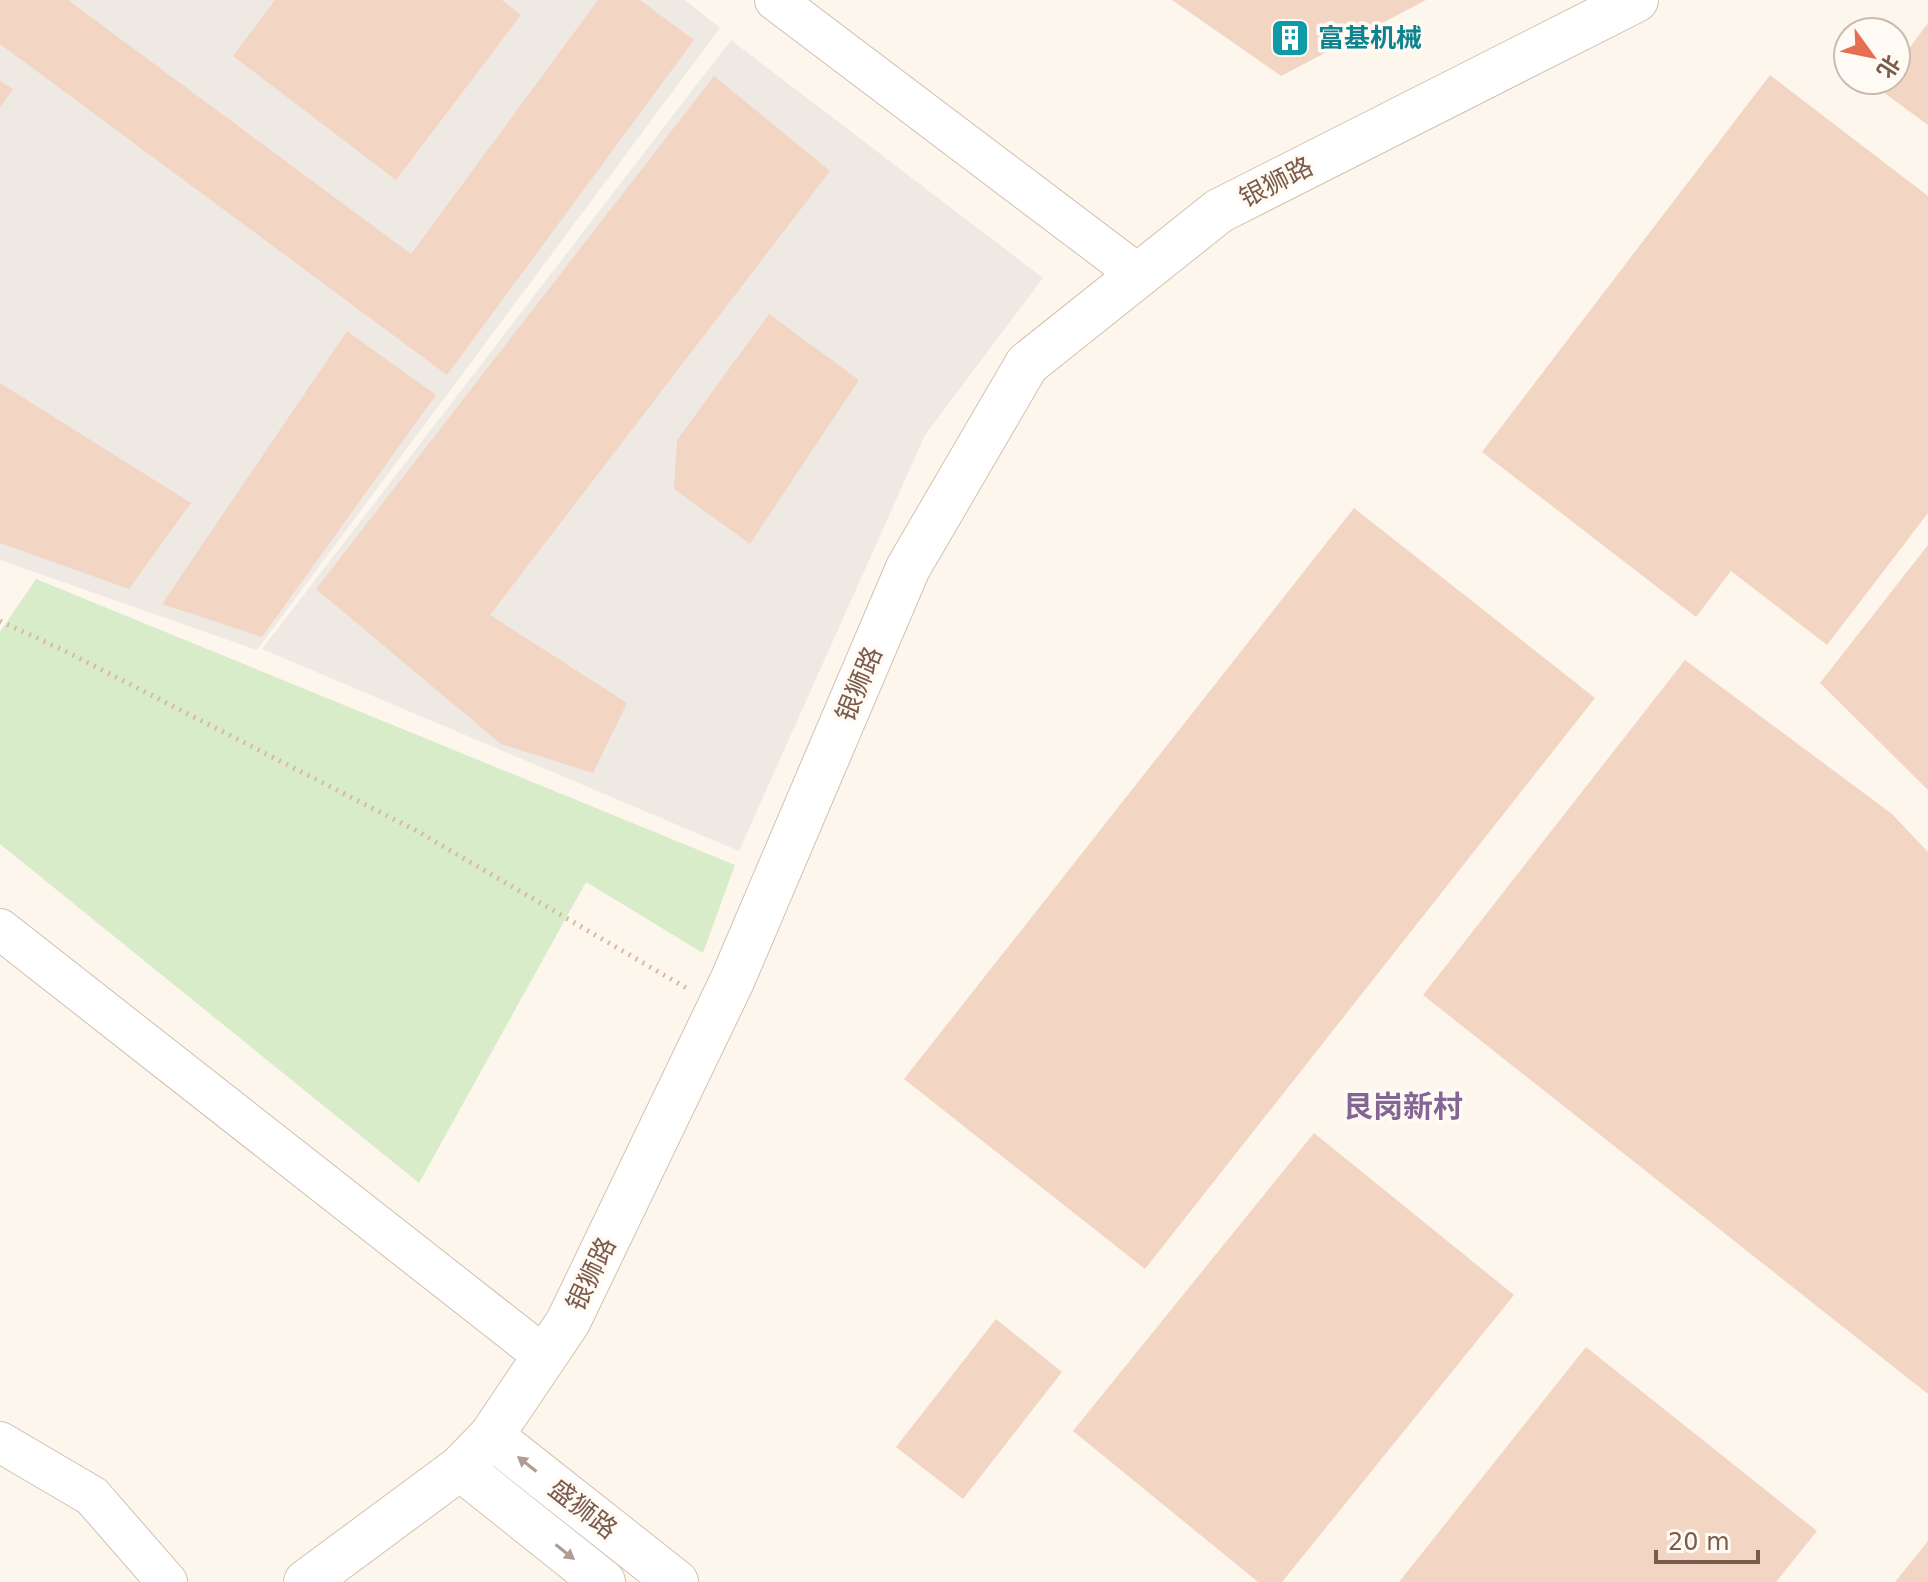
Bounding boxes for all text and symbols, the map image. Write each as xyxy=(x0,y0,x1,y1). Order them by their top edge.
north arrow xyxy=(1832,16,1912,96)
building icon: 富基机械 xyxy=(1269,17,1311,59)
place label: 富基机械 xyxy=(1318,23,1422,53)
text: 北 xyxy=(1872,51,1905,83)
street label: 银狮路 xyxy=(1234,151,1318,213)
street label: 银狮路 xyxy=(830,642,888,726)
district label: 艮岗新村 xyxy=(1343,1089,1463,1124)
street label: 银狮路 xyxy=(560,1232,622,1316)
one-way arrow xyxy=(517,1457,537,1473)
street label: 盛狮路 xyxy=(543,1473,623,1545)
scale bar xyxy=(1656,1514,1758,1564)
text: 20 m xyxy=(1668,1528,1730,1556)
one-way arrow xyxy=(555,1543,575,1559)

